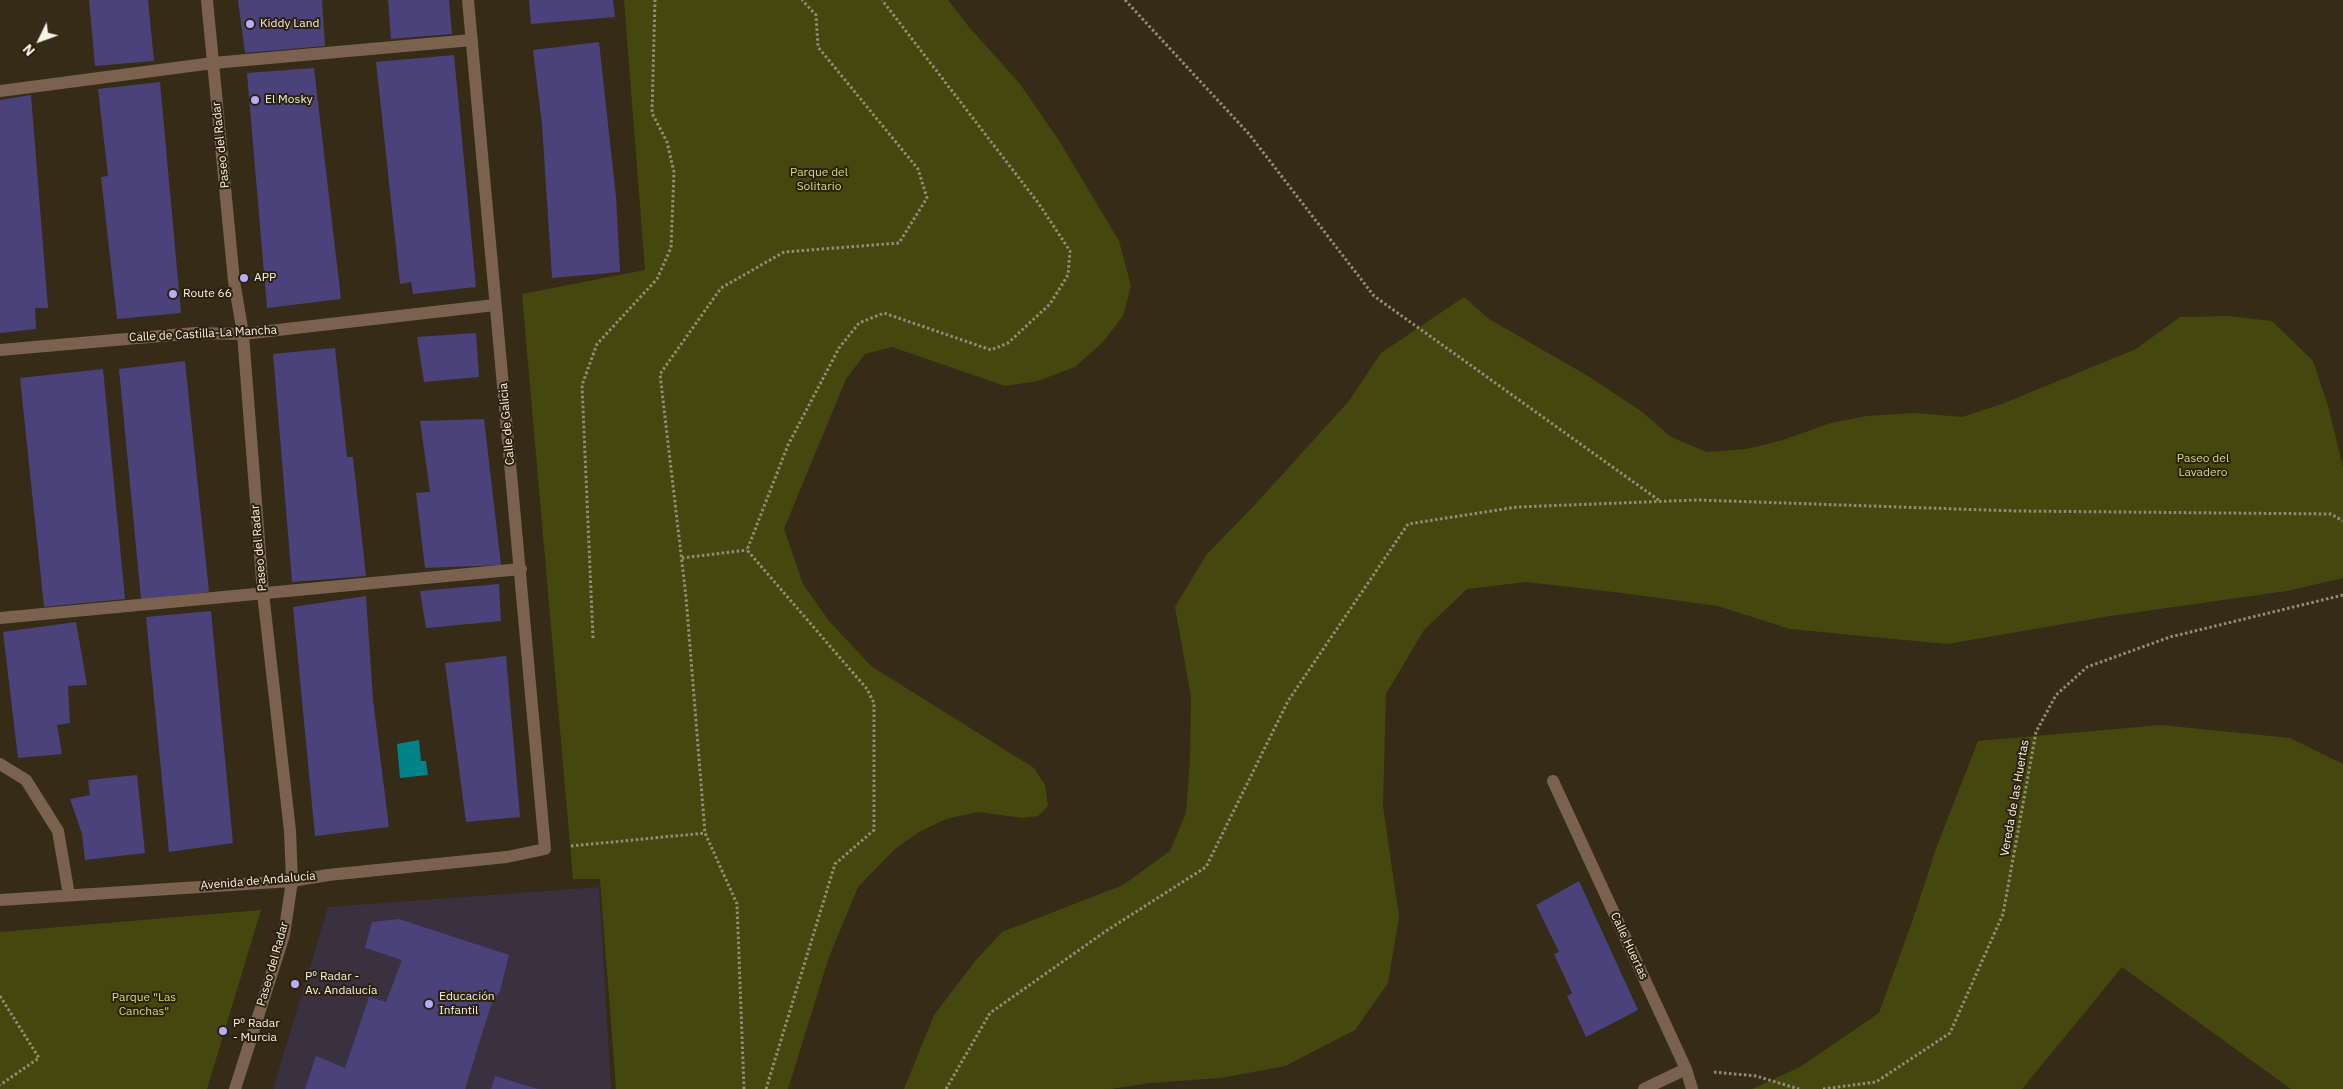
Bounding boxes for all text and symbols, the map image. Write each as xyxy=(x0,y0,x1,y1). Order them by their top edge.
north arrow xyxy=(15,15,65,65)
place label: Kiddy Land xyxy=(260,17,320,31)
marker: Kiddy Land xyxy=(244,18,256,30)
text: N xyxy=(19,40,39,60)
place label: El Mosky xyxy=(265,93,313,107)
marker: El Mosky xyxy=(249,94,261,106)
street label: Paseo del Radar xyxy=(209,101,233,189)
park label: Parque del Solitario xyxy=(790,166,848,194)
place label: APP xyxy=(254,271,276,285)
marker: APP xyxy=(238,272,250,284)
place label: Route 66 xyxy=(183,287,232,301)
marker: Route 66 xyxy=(167,288,179,300)
street label: Calle de Castilla-La Mancha xyxy=(129,323,277,345)
street label: Calle de Galicia xyxy=(496,382,518,466)
park label: Paseo del Lavadero xyxy=(2177,452,2229,480)
street label: Paseo del Radar xyxy=(248,504,270,592)
street label: Vereda de las Huertas xyxy=(1998,739,2032,857)
street label: Avenida de Andalucía xyxy=(200,869,316,893)
street label: Calle Huertas xyxy=(1607,910,1651,982)
street label: Paseo del Radar xyxy=(254,920,292,1008)
place label: Pº Radar - Av. Andalucía xyxy=(305,970,377,998)
marker: Pº Radar - Av. Andalucía xyxy=(289,978,301,990)
place label: Educación Infantil xyxy=(439,990,495,1018)
park label: Parque "Las Canchas" xyxy=(112,991,176,1019)
marker: Educación Infantil xyxy=(423,998,435,1010)
place label: Pº Radar - Murcia xyxy=(233,1017,280,1045)
marker: Pº Radar - Murcia xyxy=(217,1025,229,1037)

